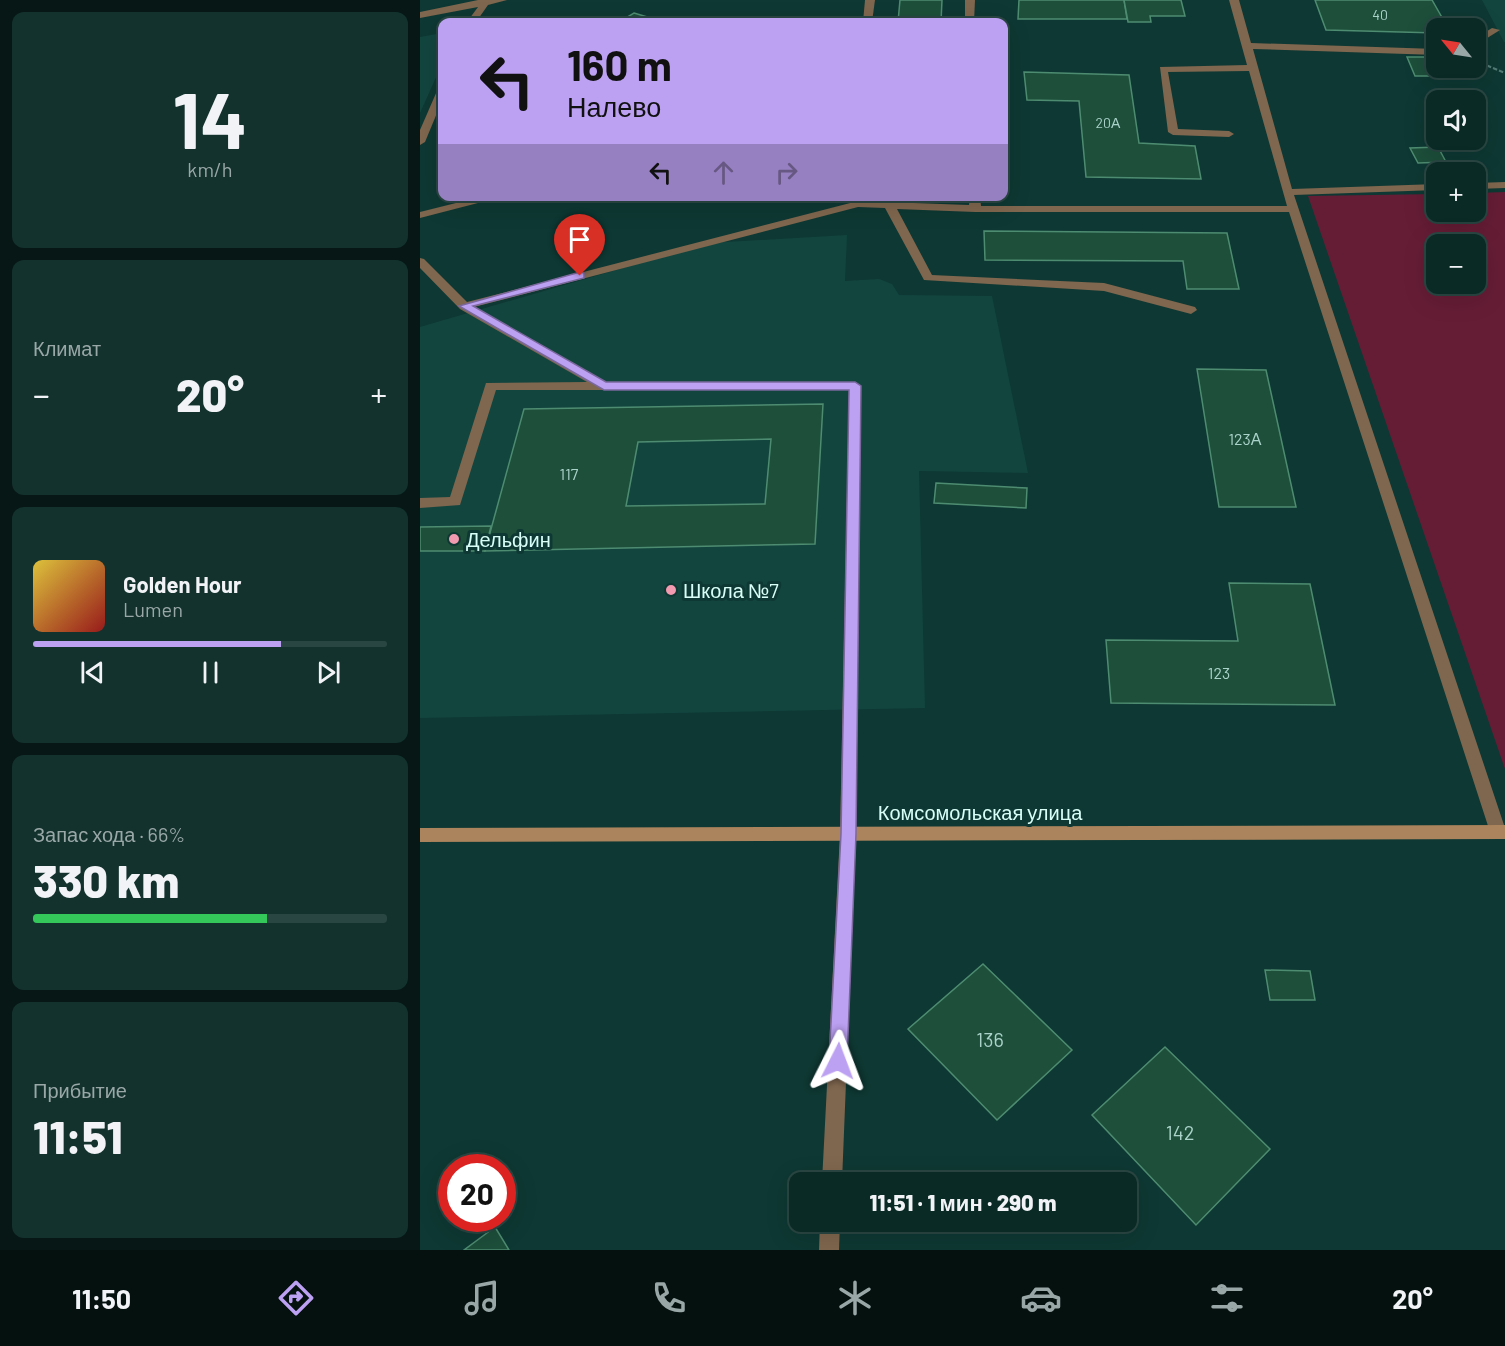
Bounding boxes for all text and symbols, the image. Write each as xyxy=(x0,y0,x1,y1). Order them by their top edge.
house number: 40 xyxy=(1372,6,1388,23)
north arrow xyxy=(1426,18,1486,78)
map controls xyxy=(1426,18,1486,294)
text: 160 m xyxy=(567,39,672,89)
icon: left xyxy=(468,42,546,120)
text: 14 xyxy=(173,71,247,165)
text: Налево xyxy=(567,90,661,122)
button: sound xyxy=(1426,90,1486,150)
house number: 20А xyxy=(1096,114,1121,131)
icon: left xyxy=(644,156,677,189)
icon: ahead xyxy=(707,156,740,189)
icon: right xyxy=(770,156,803,189)
text: km/h xyxy=(187,157,233,181)
button: + xyxy=(1426,162,1486,222)
pin xyxy=(554,214,605,276)
icon: arrive xyxy=(563,223,596,256)
button: − xyxy=(1426,234,1486,294)
text: Климат xyxy=(33,336,101,360)
text: 20° xyxy=(176,367,244,421)
text: − xyxy=(33,374,50,414)
text: + xyxy=(371,374,387,414)
house number: 123А xyxy=(1229,429,1262,448)
house number: 117 xyxy=(560,464,579,483)
place label: Дельфин xyxy=(466,527,551,551)
marker: Дельфин xyxy=(447,532,461,546)
text: Golden Hour xyxy=(123,571,241,597)
place label: Школа №7 xyxy=(683,578,779,602)
marker: Школа №7 xyxy=(664,583,678,597)
text: Lumen xyxy=(123,597,183,621)
icon: previous xyxy=(76,656,109,689)
icon: pause xyxy=(194,656,227,689)
icon: next xyxy=(312,656,345,689)
house number: 123 xyxy=(1208,663,1230,682)
street label: Комсомольская улица xyxy=(878,800,1083,824)
text: Запас хода · 66% xyxy=(33,822,185,846)
text: 330 km xyxy=(33,853,179,907)
house number: 136 xyxy=(976,1027,1004,1051)
position arrow xyxy=(806,1029,870,1093)
text: Прибытие xyxy=(33,1078,127,1102)
text: 11:51 xyxy=(33,1109,123,1163)
house number: 142 xyxy=(1166,1120,1194,1144)
speed limit sign: 20 xyxy=(438,1154,516,1232)
text: 11:51 · 1 мин · 290 m xyxy=(869,1189,1057,1215)
icon: directions xyxy=(275,1277,317,1319)
icon: music xyxy=(461,1277,503,1319)
icon: phone xyxy=(648,1277,690,1319)
icon: climate xyxy=(834,1277,876,1319)
icon: car xyxy=(1020,1277,1062,1319)
icon: filters xyxy=(1206,1277,1248,1319)
text: 11:50 xyxy=(72,1282,131,1314)
text: 20° xyxy=(1392,1282,1433,1314)

